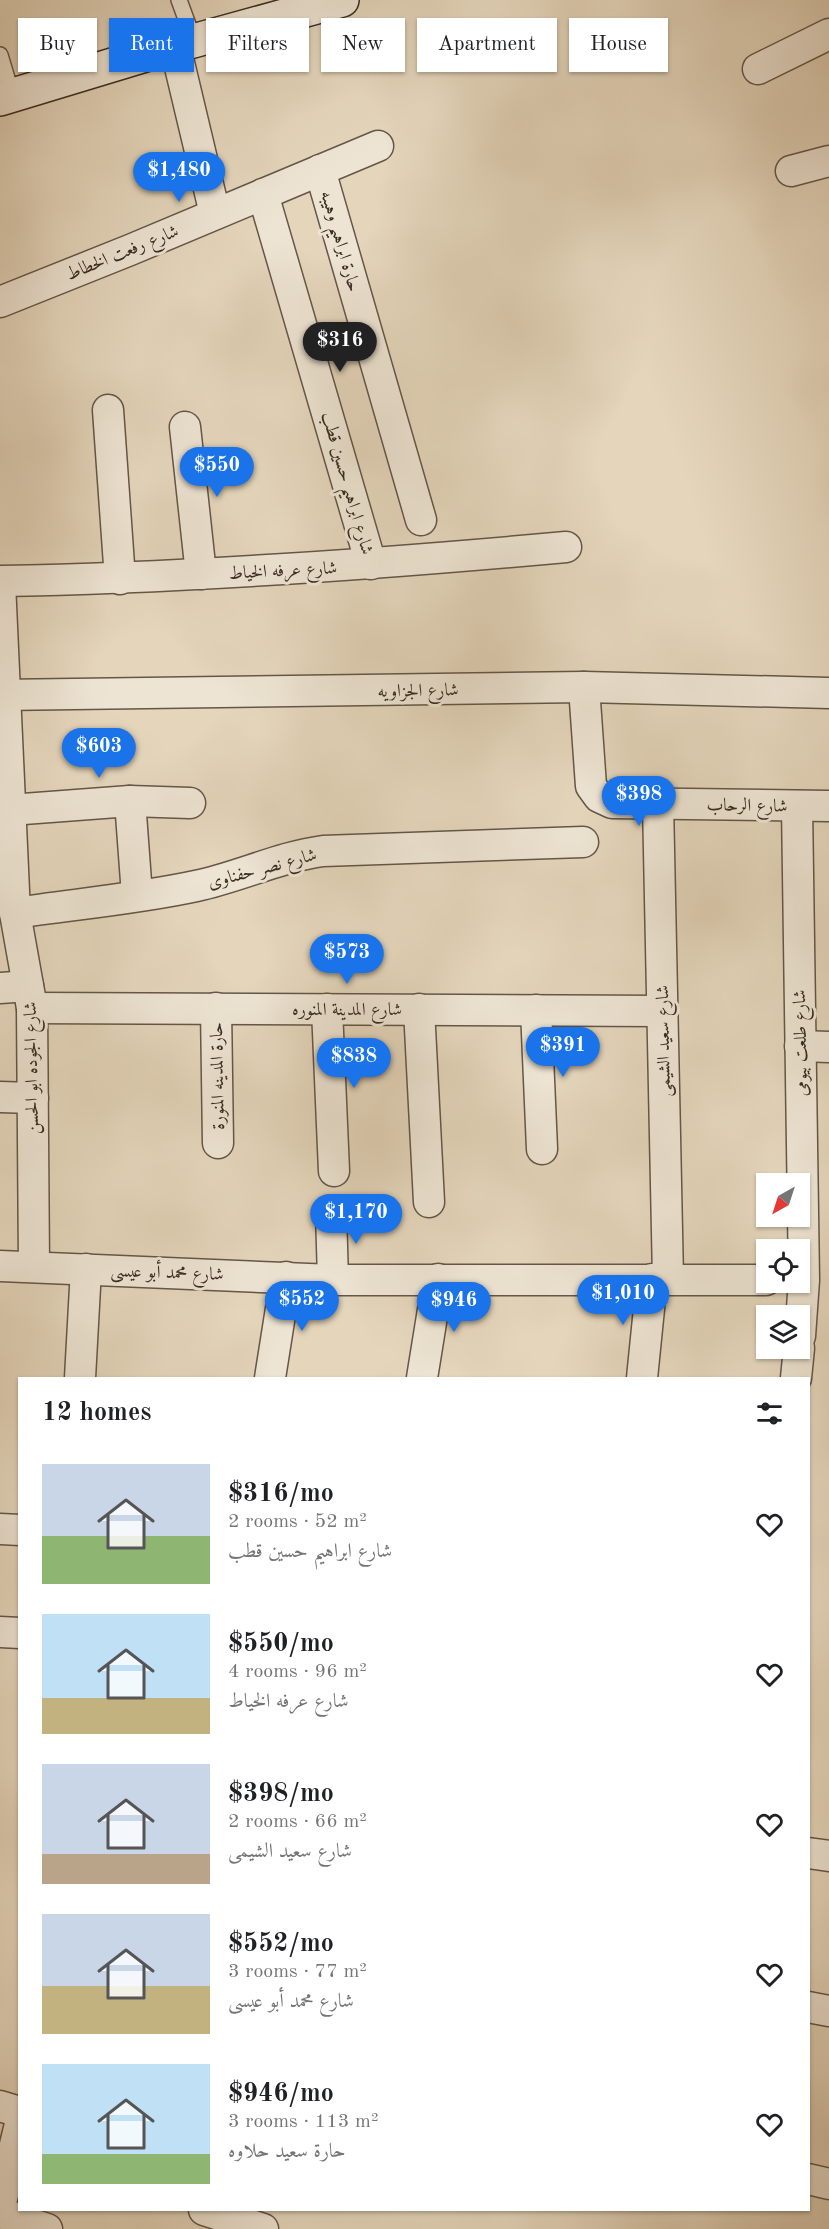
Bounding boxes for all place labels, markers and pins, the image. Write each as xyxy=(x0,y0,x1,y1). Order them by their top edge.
pin: $1,480 xyxy=(130,152,228,203)
pin: $316 xyxy=(304,322,376,373)
pin: $550 xyxy=(181,447,253,498)
pin: $603 xyxy=(63,728,135,779)
pin: $398 xyxy=(603,776,675,827)
pin: $573 xyxy=(311,934,383,985)
pin: $391 xyxy=(527,1027,599,1078)
pin: $838 xyxy=(318,1038,390,1089)
pin: $1,170 xyxy=(307,1194,405,1245)
pin: $1,010 xyxy=(574,1275,672,1326)
pin: $552 xyxy=(266,1281,338,1332)
pin: $946 xyxy=(418,1282,490,1333)

